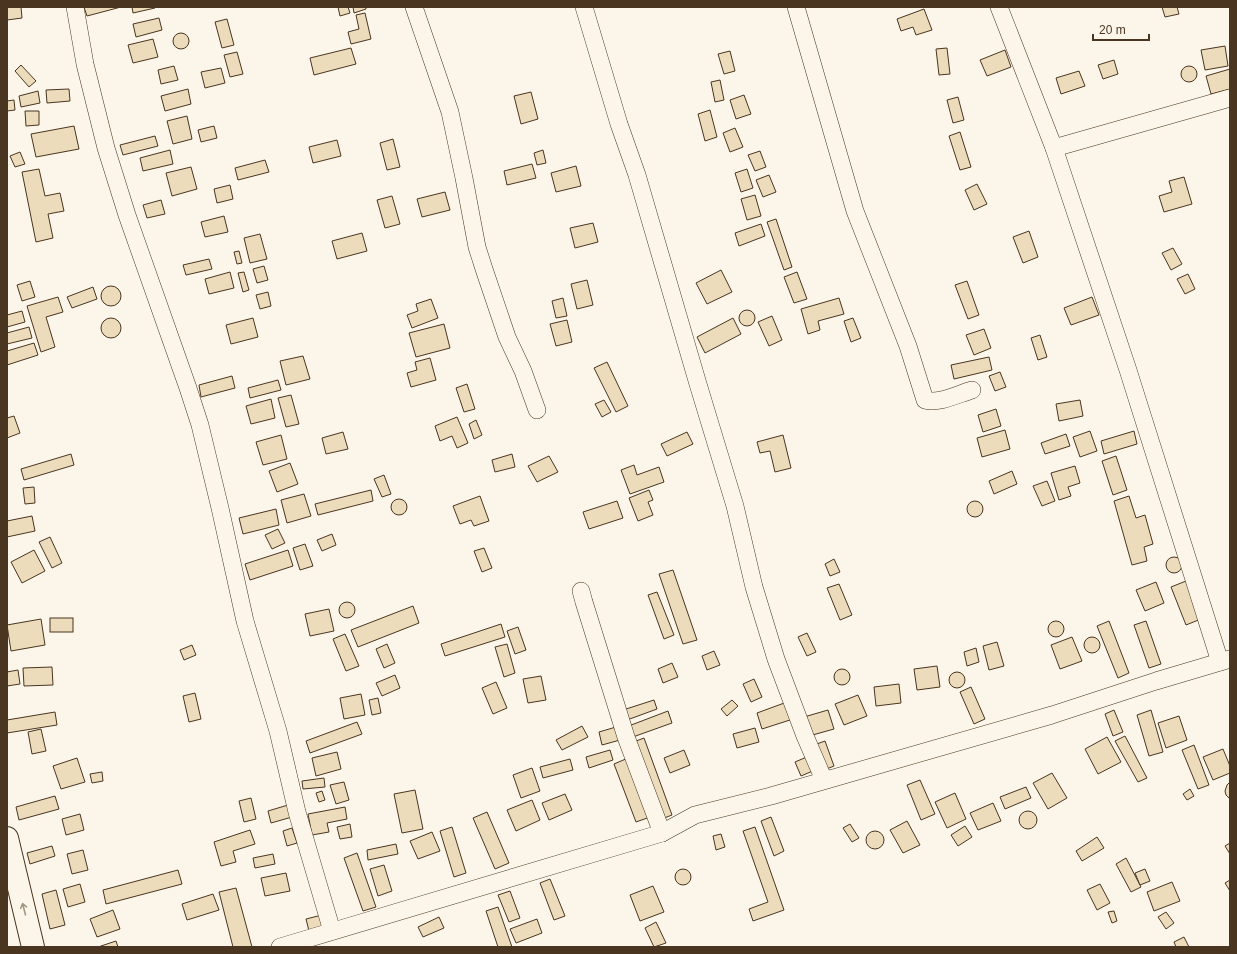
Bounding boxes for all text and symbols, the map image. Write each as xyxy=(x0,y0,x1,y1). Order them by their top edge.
scale bar xyxy=(1093,16,1149,42)
text: 20 m xyxy=(1099,23,1126,37)
one-way arrow xyxy=(20,903,28,916)

